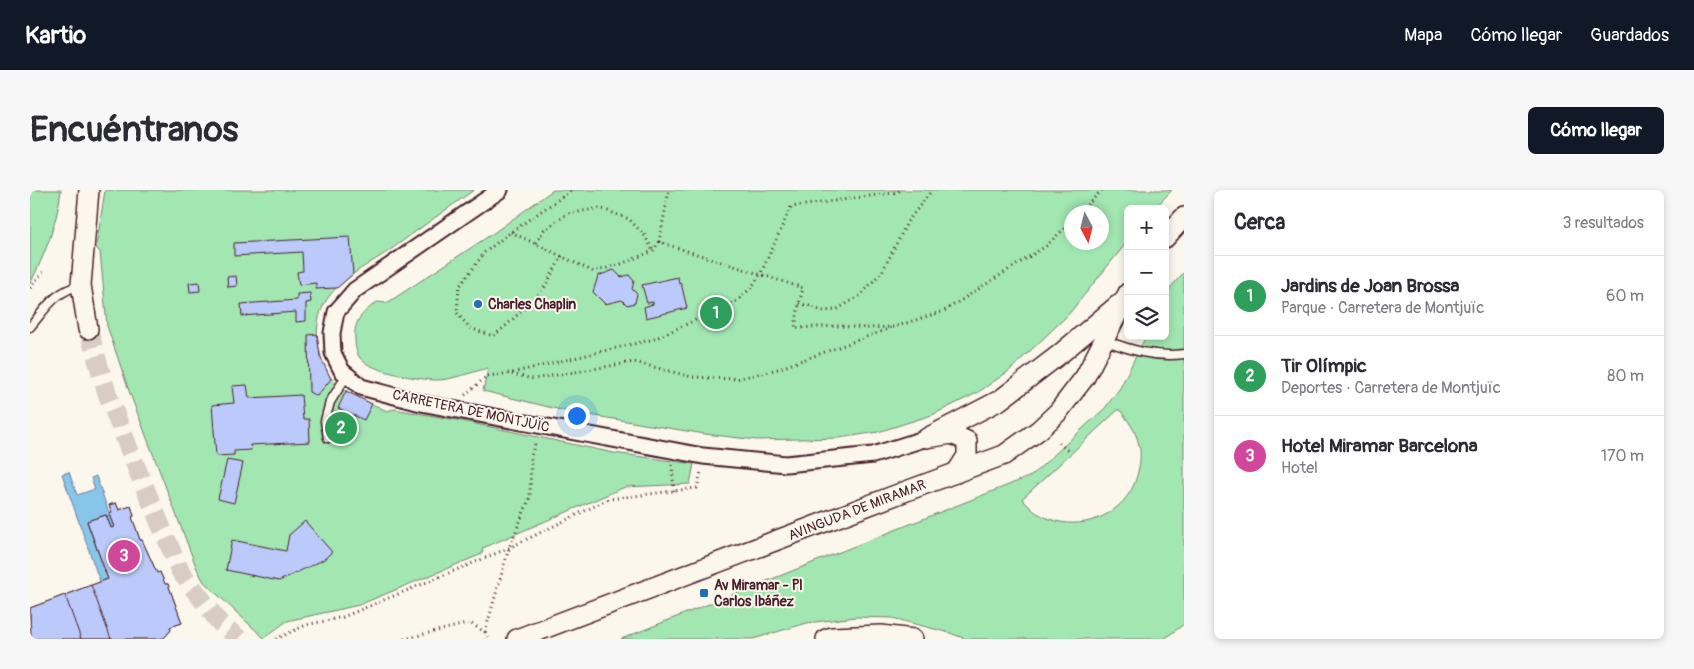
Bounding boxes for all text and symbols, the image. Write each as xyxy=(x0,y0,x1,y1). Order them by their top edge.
text: Kartio xyxy=(25,21,86,50)
text: Mapa xyxy=(1404,24,1442,47)
text: Cómo llegar xyxy=(1470,24,1562,47)
text: Guardados xyxy=(1590,24,1669,47)
button: Cómo llegar xyxy=(1528,107,1664,154)
text: Encuéntranos xyxy=(30,108,238,152)
north arrow xyxy=(1064,205,1109,250)
map controls xyxy=(1124,205,1169,340)
button: + xyxy=(1124,205,1169,250)
text: Cerca xyxy=(1234,209,1285,236)
text: 3 resultados xyxy=(1562,213,1644,233)
button: − xyxy=(1124,250,1169,295)
text: Jardins de Joan Brossa xyxy=(1281,274,1459,298)
text: 1 xyxy=(1247,286,1253,306)
text: 60 m xyxy=(1606,286,1644,306)
pin: 1 xyxy=(700,294,732,332)
button: layers xyxy=(1124,295,1169,340)
place label: Charles Chaplin xyxy=(488,296,576,313)
marker: Charles Chaplin xyxy=(472,298,484,310)
text: Parque · Carretera de Montjuïc xyxy=(1281,298,1484,318)
text: Tir Olímpic xyxy=(1281,354,1367,378)
text: 2 xyxy=(1246,366,1254,386)
text: 80 m xyxy=(1607,366,1644,386)
text: Deportes · Carretera de Montjuïc xyxy=(1281,378,1501,398)
street label: CARRETERA DE MONTJUÏC xyxy=(391,385,552,436)
your location xyxy=(564,403,590,429)
pin: 2 xyxy=(325,409,357,447)
text: Hotel Miramar Barcelona xyxy=(1281,434,1478,458)
text: 3 xyxy=(1246,446,1254,466)
text: 170 m xyxy=(1601,446,1644,466)
text: Hotel xyxy=(1281,458,1318,478)
street label: AVINGUDA DE MIRAMAR xyxy=(786,476,928,544)
pin: 3 xyxy=(108,537,140,575)
place label: Av Miramar - Pl Carlos Ibáñez xyxy=(714,577,803,610)
marker: Av Miramar - Pl Carlos Ibáñez xyxy=(698,587,710,599)

